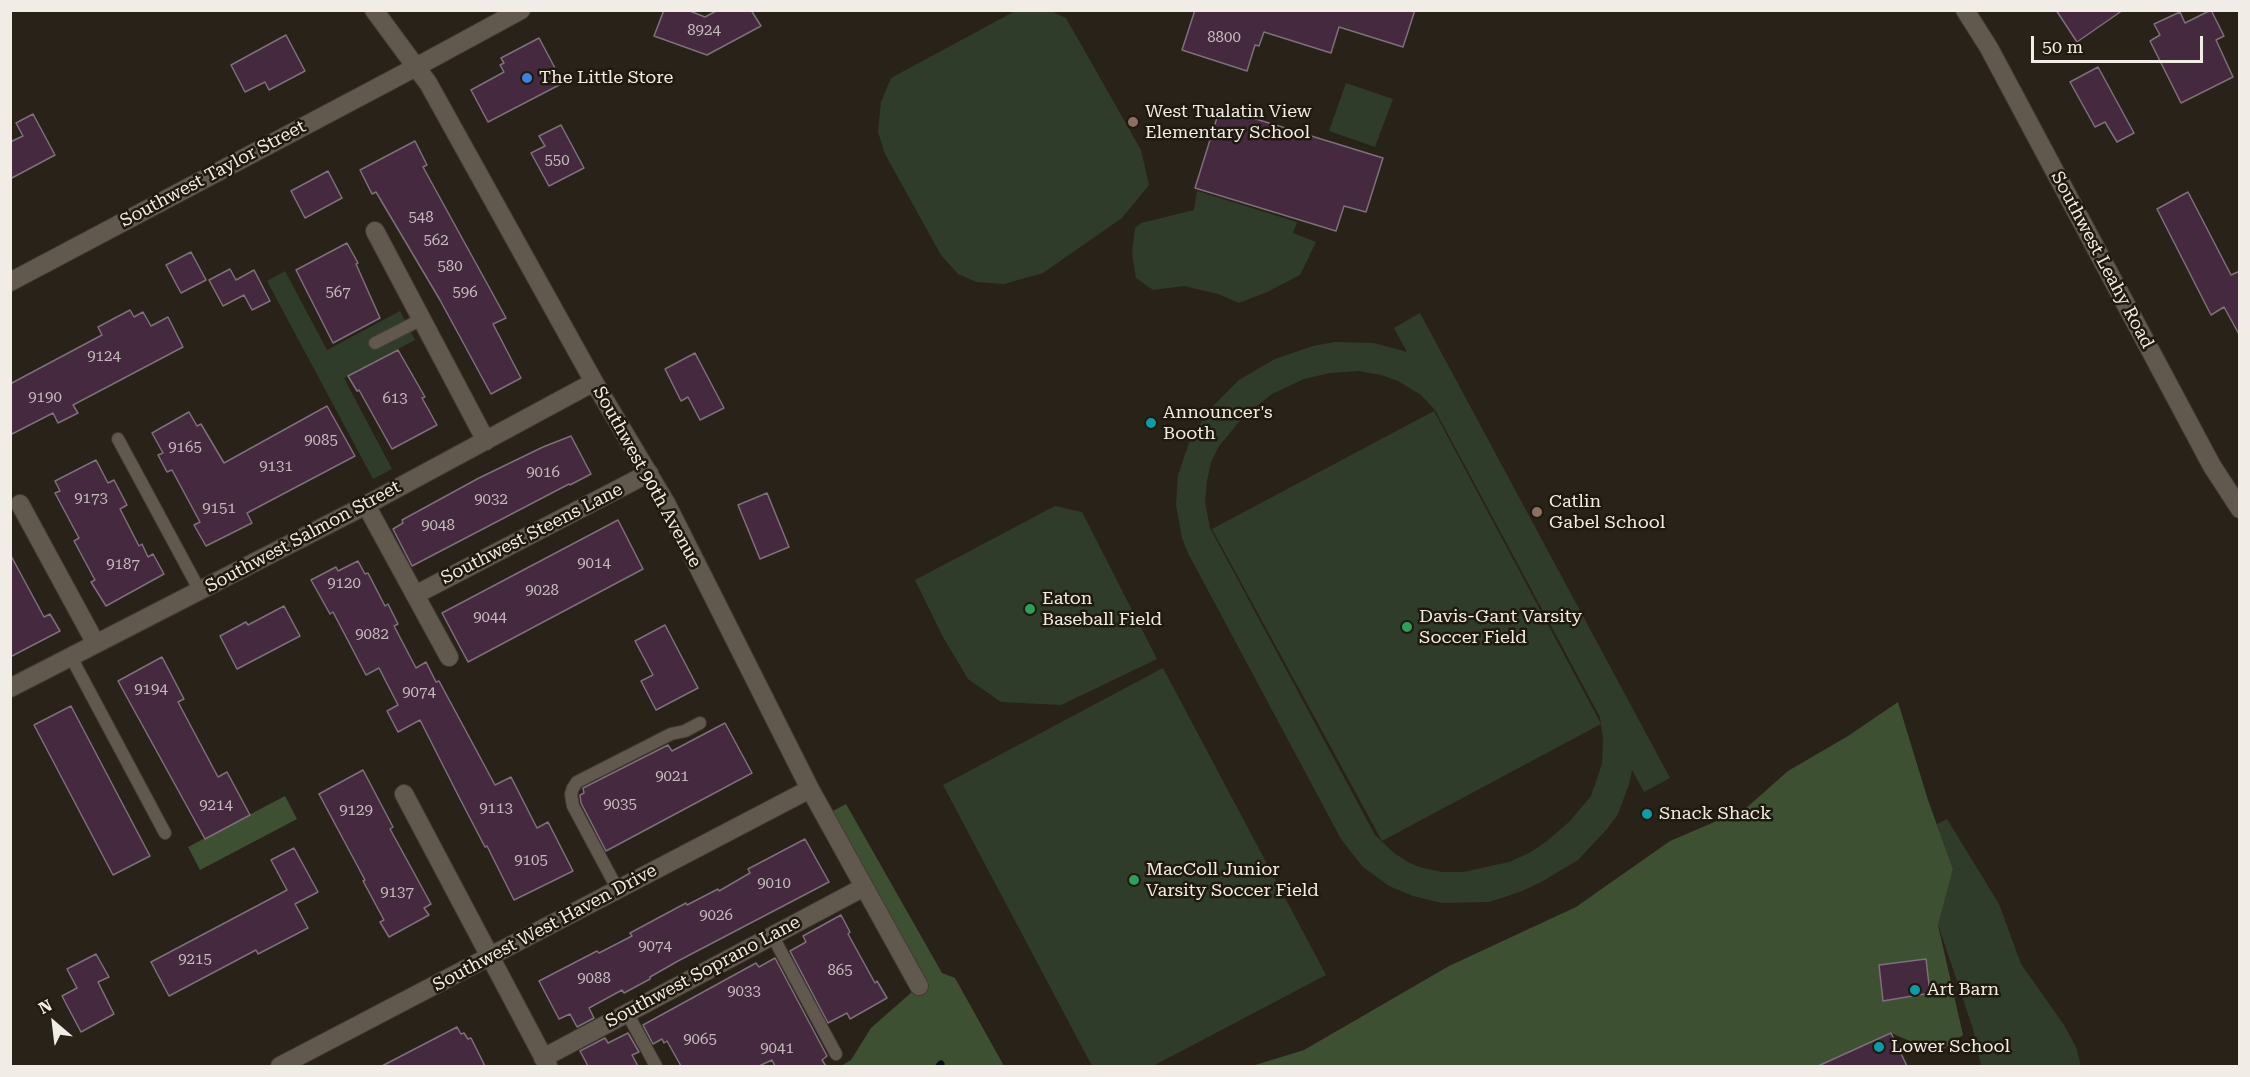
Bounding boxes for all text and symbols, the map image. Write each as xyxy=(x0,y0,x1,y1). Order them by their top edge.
house number: 8924 xyxy=(687,22,721,40)
scale bar xyxy=(2034,24,2206,62)
house number: 8800 xyxy=(1207,29,1241,47)
text: 50 m xyxy=(2042,36,2083,57)
place label: The Little Store xyxy=(539,67,673,89)
marker: The Little Store xyxy=(520,71,534,85)
place label: West Tualatin View Elementary School xyxy=(1145,101,1312,144)
marker: West Tualatin View Elementary School xyxy=(1126,115,1140,129)
street label: Southwest Taylor Street xyxy=(116,116,310,232)
house number: 550 xyxy=(544,152,570,170)
street label: Southwest Leahy Road xyxy=(2046,168,2158,352)
house number: 548 xyxy=(408,209,434,227)
house number: 562 xyxy=(423,232,449,250)
house number: 580 xyxy=(437,258,463,276)
house number: 567 xyxy=(325,284,351,302)
house number: 596 xyxy=(452,284,478,302)
house number: 9124 xyxy=(87,348,121,366)
street label: Southwest 90th Avenue xyxy=(588,383,706,571)
house number: 9190 xyxy=(28,389,62,407)
house number: 613 xyxy=(382,390,408,408)
place label: Announcer's Booth xyxy=(1163,402,1273,444)
marker: Announcer's Booth xyxy=(1144,416,1158,430)
house number: 9085 xyxy=(304,432,338,450)
house number: 9165 xyxy=(168,439,202,457)
house number: 9131 xyxy=(259,458,293,476)
house number: 9016 xyxy=(526,464,560,482)
street label: Southwest Salmon Street xyxy=(202,476,404,598)
street label: Southwest Steens Lane xyxy=(438,479,626,589)
house number: 9173 xyxy=(74,490,108,508)
house number: 9032 xyxy=(474,491,508,509)
place label: Catlin Gabel School xyxy=(1549,491,1665,534)
house number: 9151 xyxy=(202,500,236,518)
marker: Catlin Gabel School xyxy=(1530,505,1544,519)
house number: 9048 xyxy=(421,517,455,535)
house number: 9014 xyxy=(577,555,611,573)
house number: 9187 xyxy=(106,556,140,574)
house number: 9120 xyxy=(327,575,361,593)
house number: 9028 xyxy=(525,582,559,600)
place label: Eaton Baseball Field xyxy=(1042,588,1162,630)
marker: Eaton Baseball Field xyxy=(1023,602,1037,616)
place label: Davis-Gant Varsity Soccer Field xyxy=(1419,606,1582,648)
house number: 9044 xyxy=(473,609,507,627)
marker: Davis-Gant Varsity Soccer Field xyxy=(1400,620,1414,634)
house number: 9082 xyxy=(355,626,389,644)
house number: 9194 xyxy=(134,681,168,699)
house number: 9074 xyxy=(402,684,436,702)
house number: 9021 xyxy=(655,768,689,786)
house number: 9035 xyxy=(603,796,637,814)
house number: 9214 xyxy=(199,797,233,815)
house number: 9113 xyxy=(479,800,513,818)
house number: 9129 xyxy=(339,802,373,820)
place label: Snack Shack xyxy=(1659,803,1771,825)
marker: Snack Shack xyxy=(1640,807,1654,821)
house number: 9105 xyxy=(514,852,548,870)
place label: MacColl Junior Varsity Soccer Field xyxy=(1146,859,1319,902)
street label: Southwest West Haven Drive xyxy=(429,860,661,996)
marker: MacColl Junior Varsity Soccer Field xyxy=(1127,873,1141,887)
house number: 9010 xyxy=(757,875,791,893)
house number: 9137 xyxy=(380,884,414,902)
house number: 9026 xyxy=(699,907,733,925)
street label: Southwest Soprano Lane xyxy=(602,911,804,1033)
house number: 9074 xyxy=(638,938,672,956)
house number: 9215 xyxy=(178,951,212,969)
house number: 865 xyxy=(827,962,853,980)
house number: 9088 xyxy=(577,970,611,988)
place label: Art Barn xyxy=(1927,979,1999,1001)
house number: 9033 xyxy=(727,983,761,1001)
marker: Art Barn xyxy=(1908,983,1922,997)
north arrow xyxy=(24,993,84,1053)
text: N xyxy=(35,995,55,1018)
house number: 9065 xyxy=(683,1031,717,1049)
place label: Lower School xyxy=(1891,1036,2010,1058)
house number: 9041 xyxy=(760,1040,794,1058)
marker: Lower School xyxy=(1872,1040,1886,1054)

